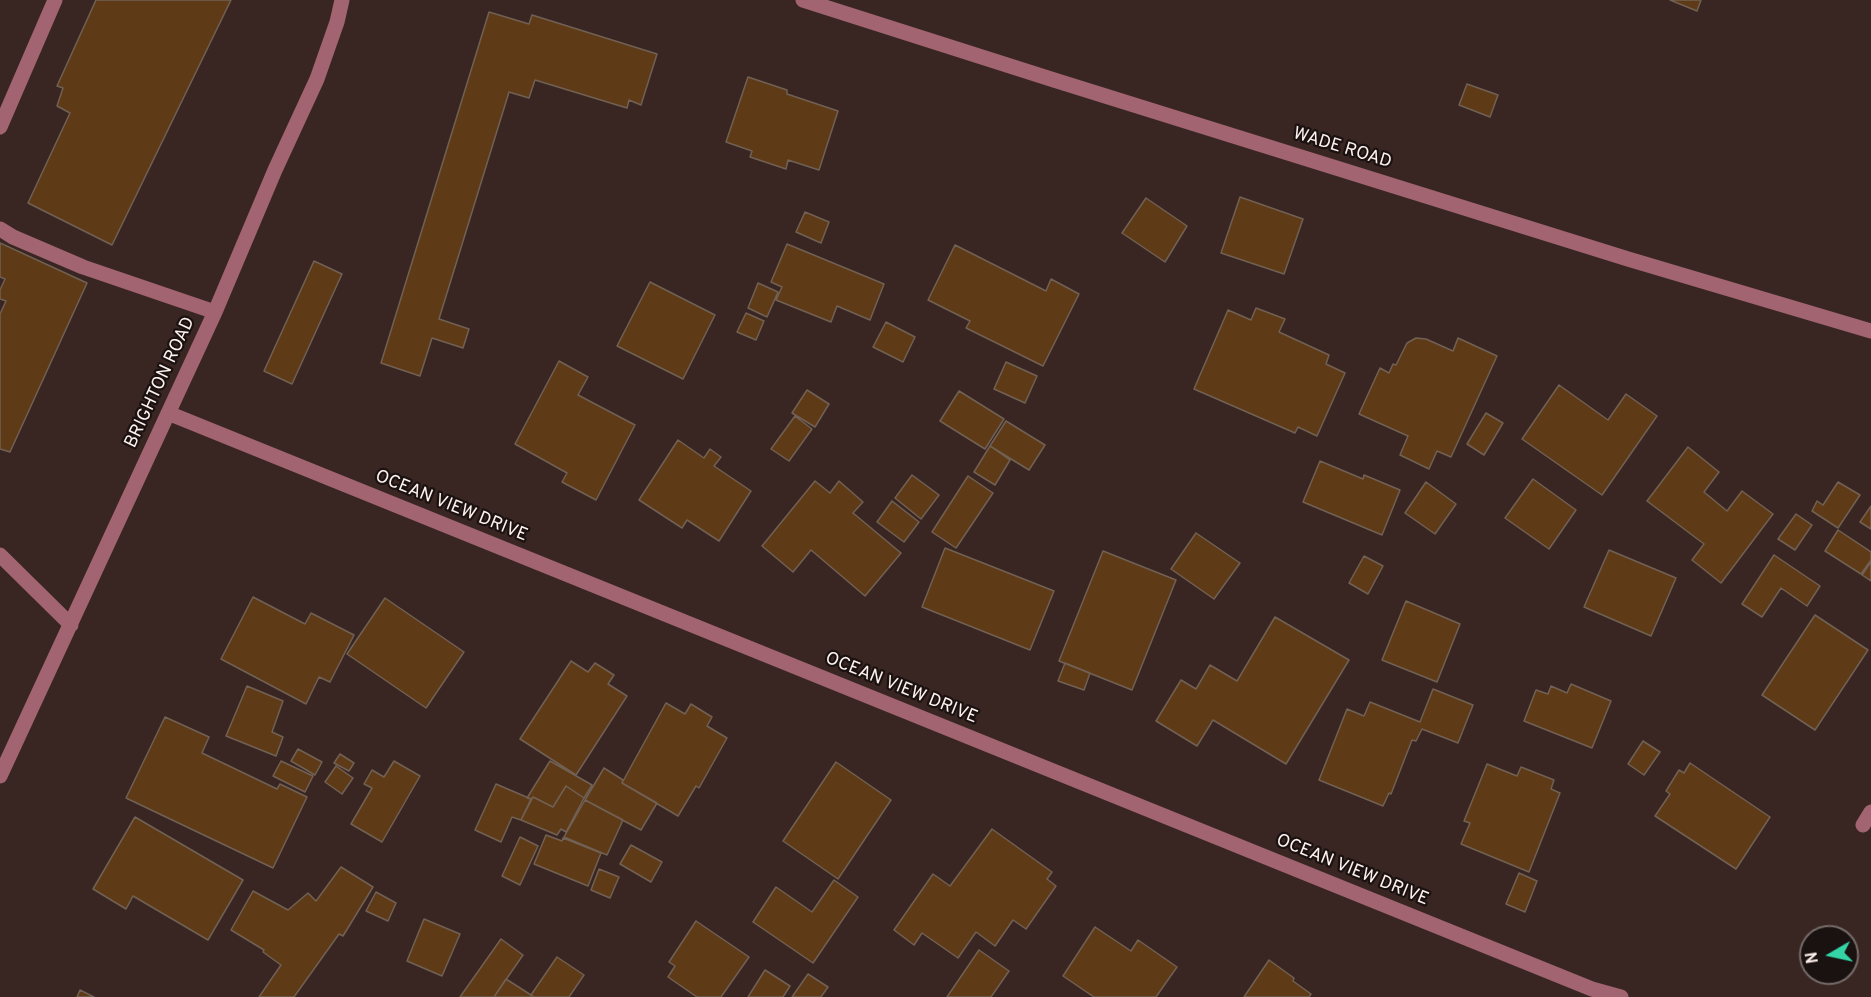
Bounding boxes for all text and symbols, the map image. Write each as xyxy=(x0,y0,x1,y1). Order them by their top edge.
street label: WADE ROAD xyxy=(1290,124,1394,174)
street label: BRIGHTON ROAD xyxy=(121,314,201,452)
street label: OCEAN VIEW DRIVE xyxy=(372,467,530,547)
street label: OCEAN VIEW DRIVE xyxy=(822,649,980,729)
street label: OCEAN VIEW DRIVE xyxy=(1273,831,1431,911)
north arrow xyxy=(1799,925,1859,985)
text: N xyxy=(1802,950,1824,965)

